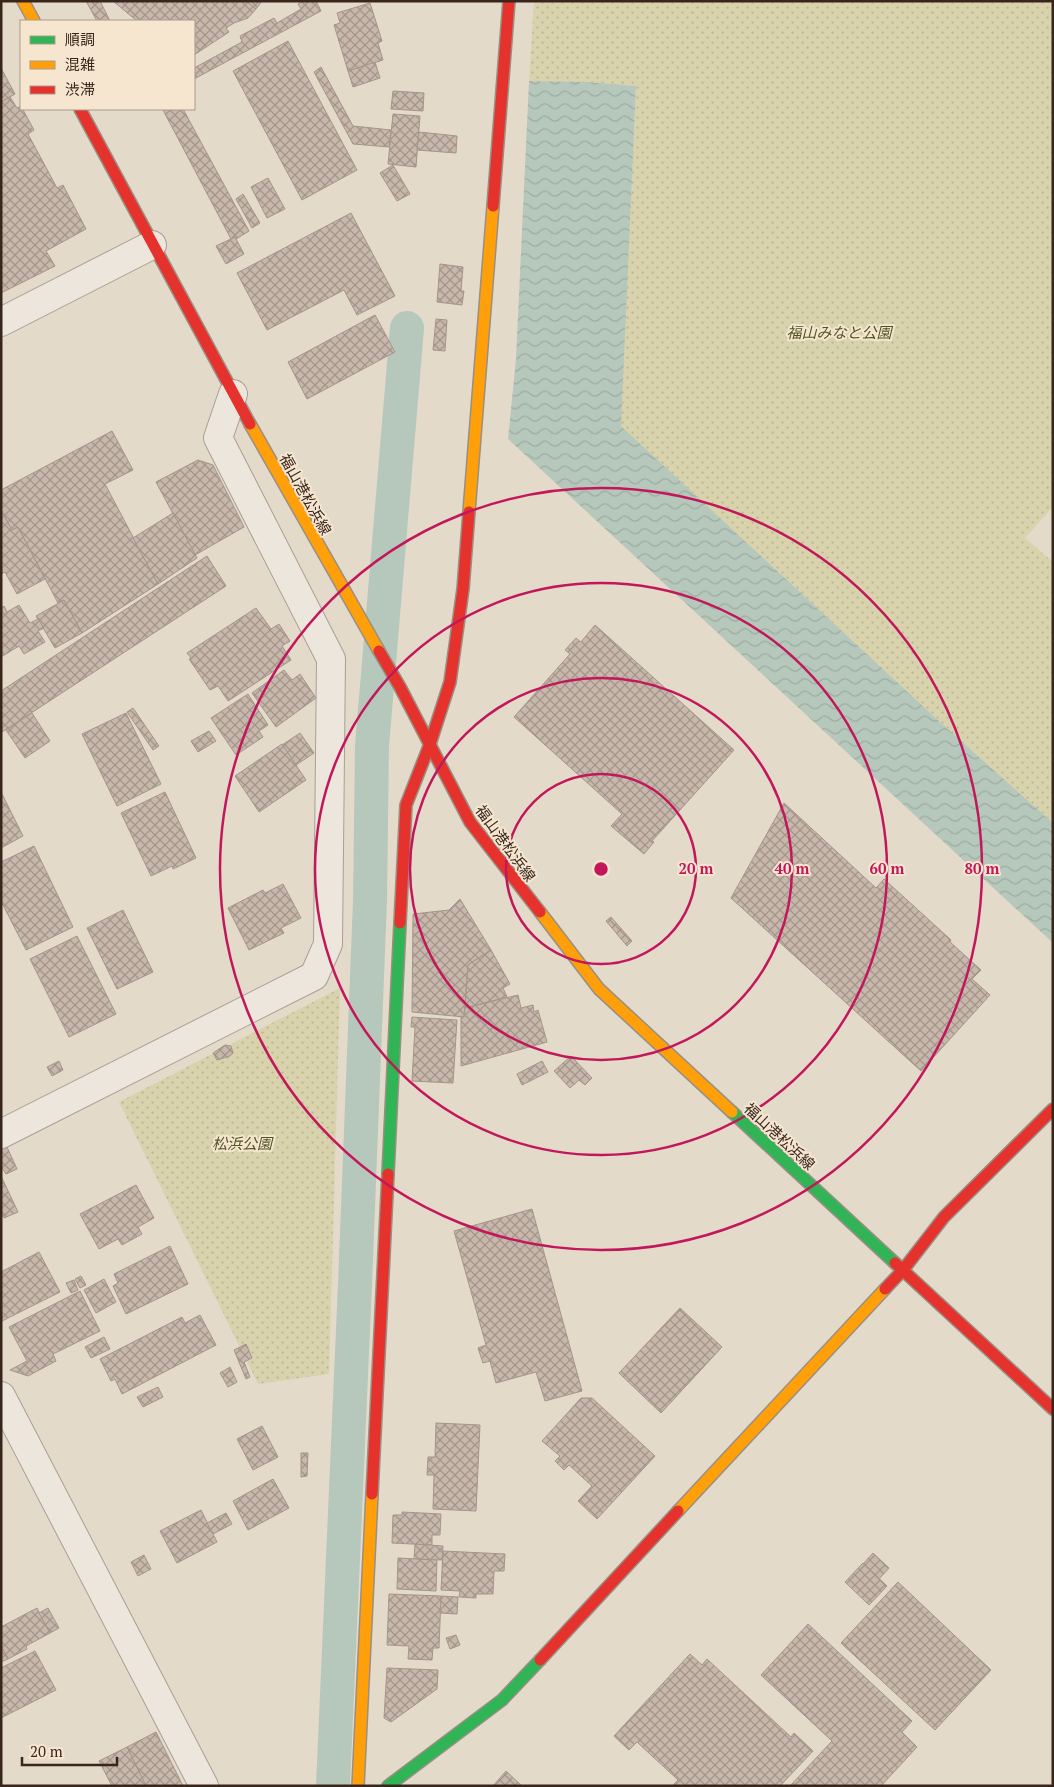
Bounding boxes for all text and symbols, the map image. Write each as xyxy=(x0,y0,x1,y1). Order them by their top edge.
legend xyxy=(20,20,195,110)
text: 順調 xyxy=(65,29,95,49)
text: 混雑 xyxy=(65,54,95,74)
text: 渋滞 xyxy=(65,79,95,99)
park label: 福山みなと公園 xyxy=(786,322,893,342)
street label: 福山港松浜線 xyxy=(275,450,337,538)
street label: 福山港松浜線 xyxy=(471,801,541,885)
text: 20 m xyxy=(679,858,714,878)
text: 40 m xyxy=(775,858,810,878)
text: 60 m xyxy=(870,858,905,878)
text: 80 m xyxy=(965,858,1000,878)
centre of rings xyxy=(592,860,610,878)
street label: 福山港松浜線 xyxy=(740,1098,820,1174)
park label: 松浜公園 xyxy=(212,1133,274,1153)
scale bar xyxy=(22,1734,118,1766)
text: 20 m xyxy=(30,1741,63,1761)

